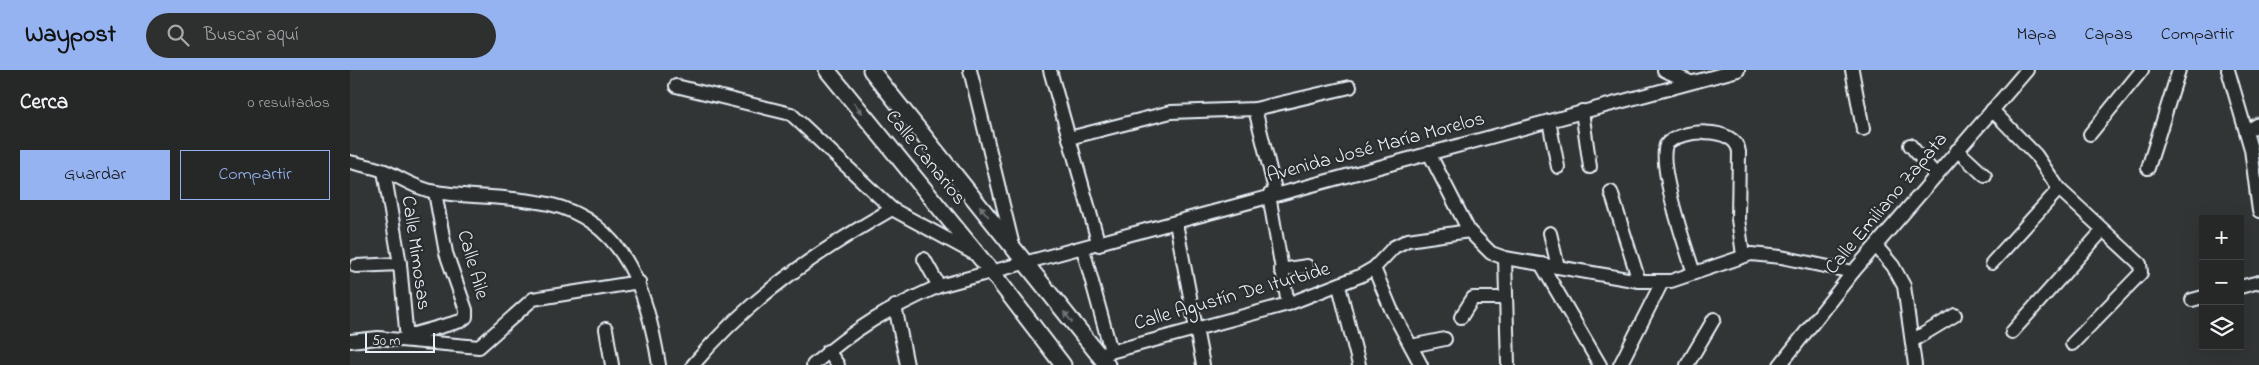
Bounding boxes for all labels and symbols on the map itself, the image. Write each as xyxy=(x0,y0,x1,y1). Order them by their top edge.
one-way arrow xyxy=(852,101,863,114)
street label: Calle Canarios xyxy=(877,104,973,212)
street label: Avenida José María Morelos xyxy=(1264,105,1488,191)
street label: Calle Emiliano Zapata xyxy=(1819,126,1955,282)
street label: Calle Mimosas xyxy=(393,194,437,312)
one-way arrow xyxy=(978,205,989,218)
street label: Calle Aile xyxy=(448,227,496,303)
street label: Calle Agustín De Iturbide xyxy=(1131,255,1334,340)
one-way arrow xyxy=(1063,310,1074,323)
scale bar xyxy=(365,330,435,353)

